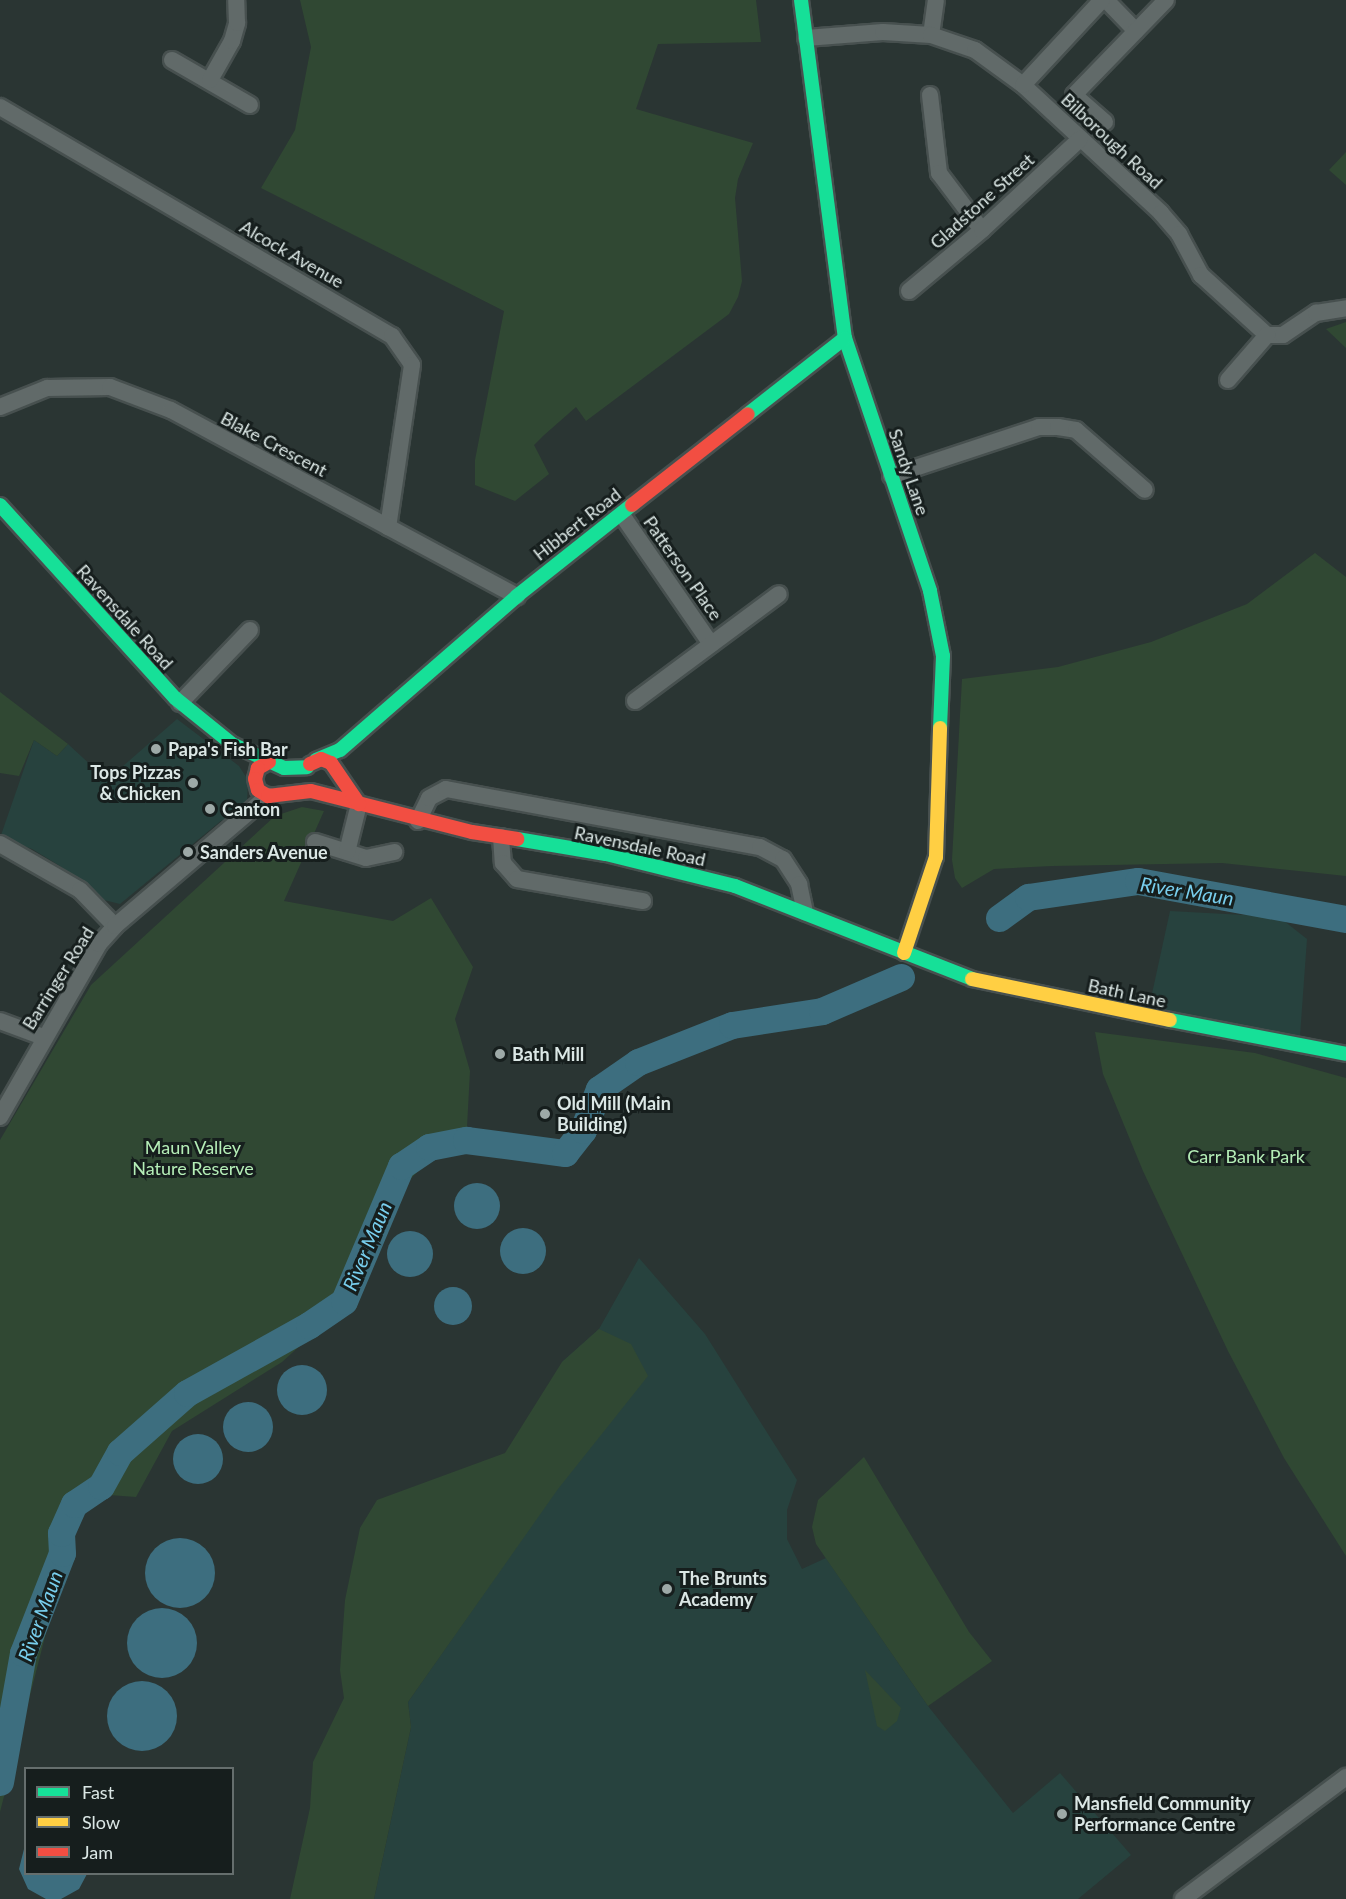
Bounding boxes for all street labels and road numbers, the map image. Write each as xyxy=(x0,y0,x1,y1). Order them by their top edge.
street label: Bilborough Road xyxy=(1057,89,1167,193)
street label: Gladstone Street xyxy=(926,149,1038,253)
street label: Alcock Avenue xyxy=(236,215,348,293)
street label: Blake Crescent xyxy=(217,407,331,481)
street label: Sandy Lane xyxy=(884,426,934,518)
street label: Hibbert Road xyxy=(529,483,625,565)
street label: Patterson Place xyxy=(639,512,727,624)
street label: Ravensdale Road xyxy=(72,560,178,674)
street label: Ravensdale Road xyxy=(572,822,708,870)
street label: Barringer Road xyxy=(18,922,98,1034)
street label: Bath Lane xyxy=(1086,974,1168,1012)

